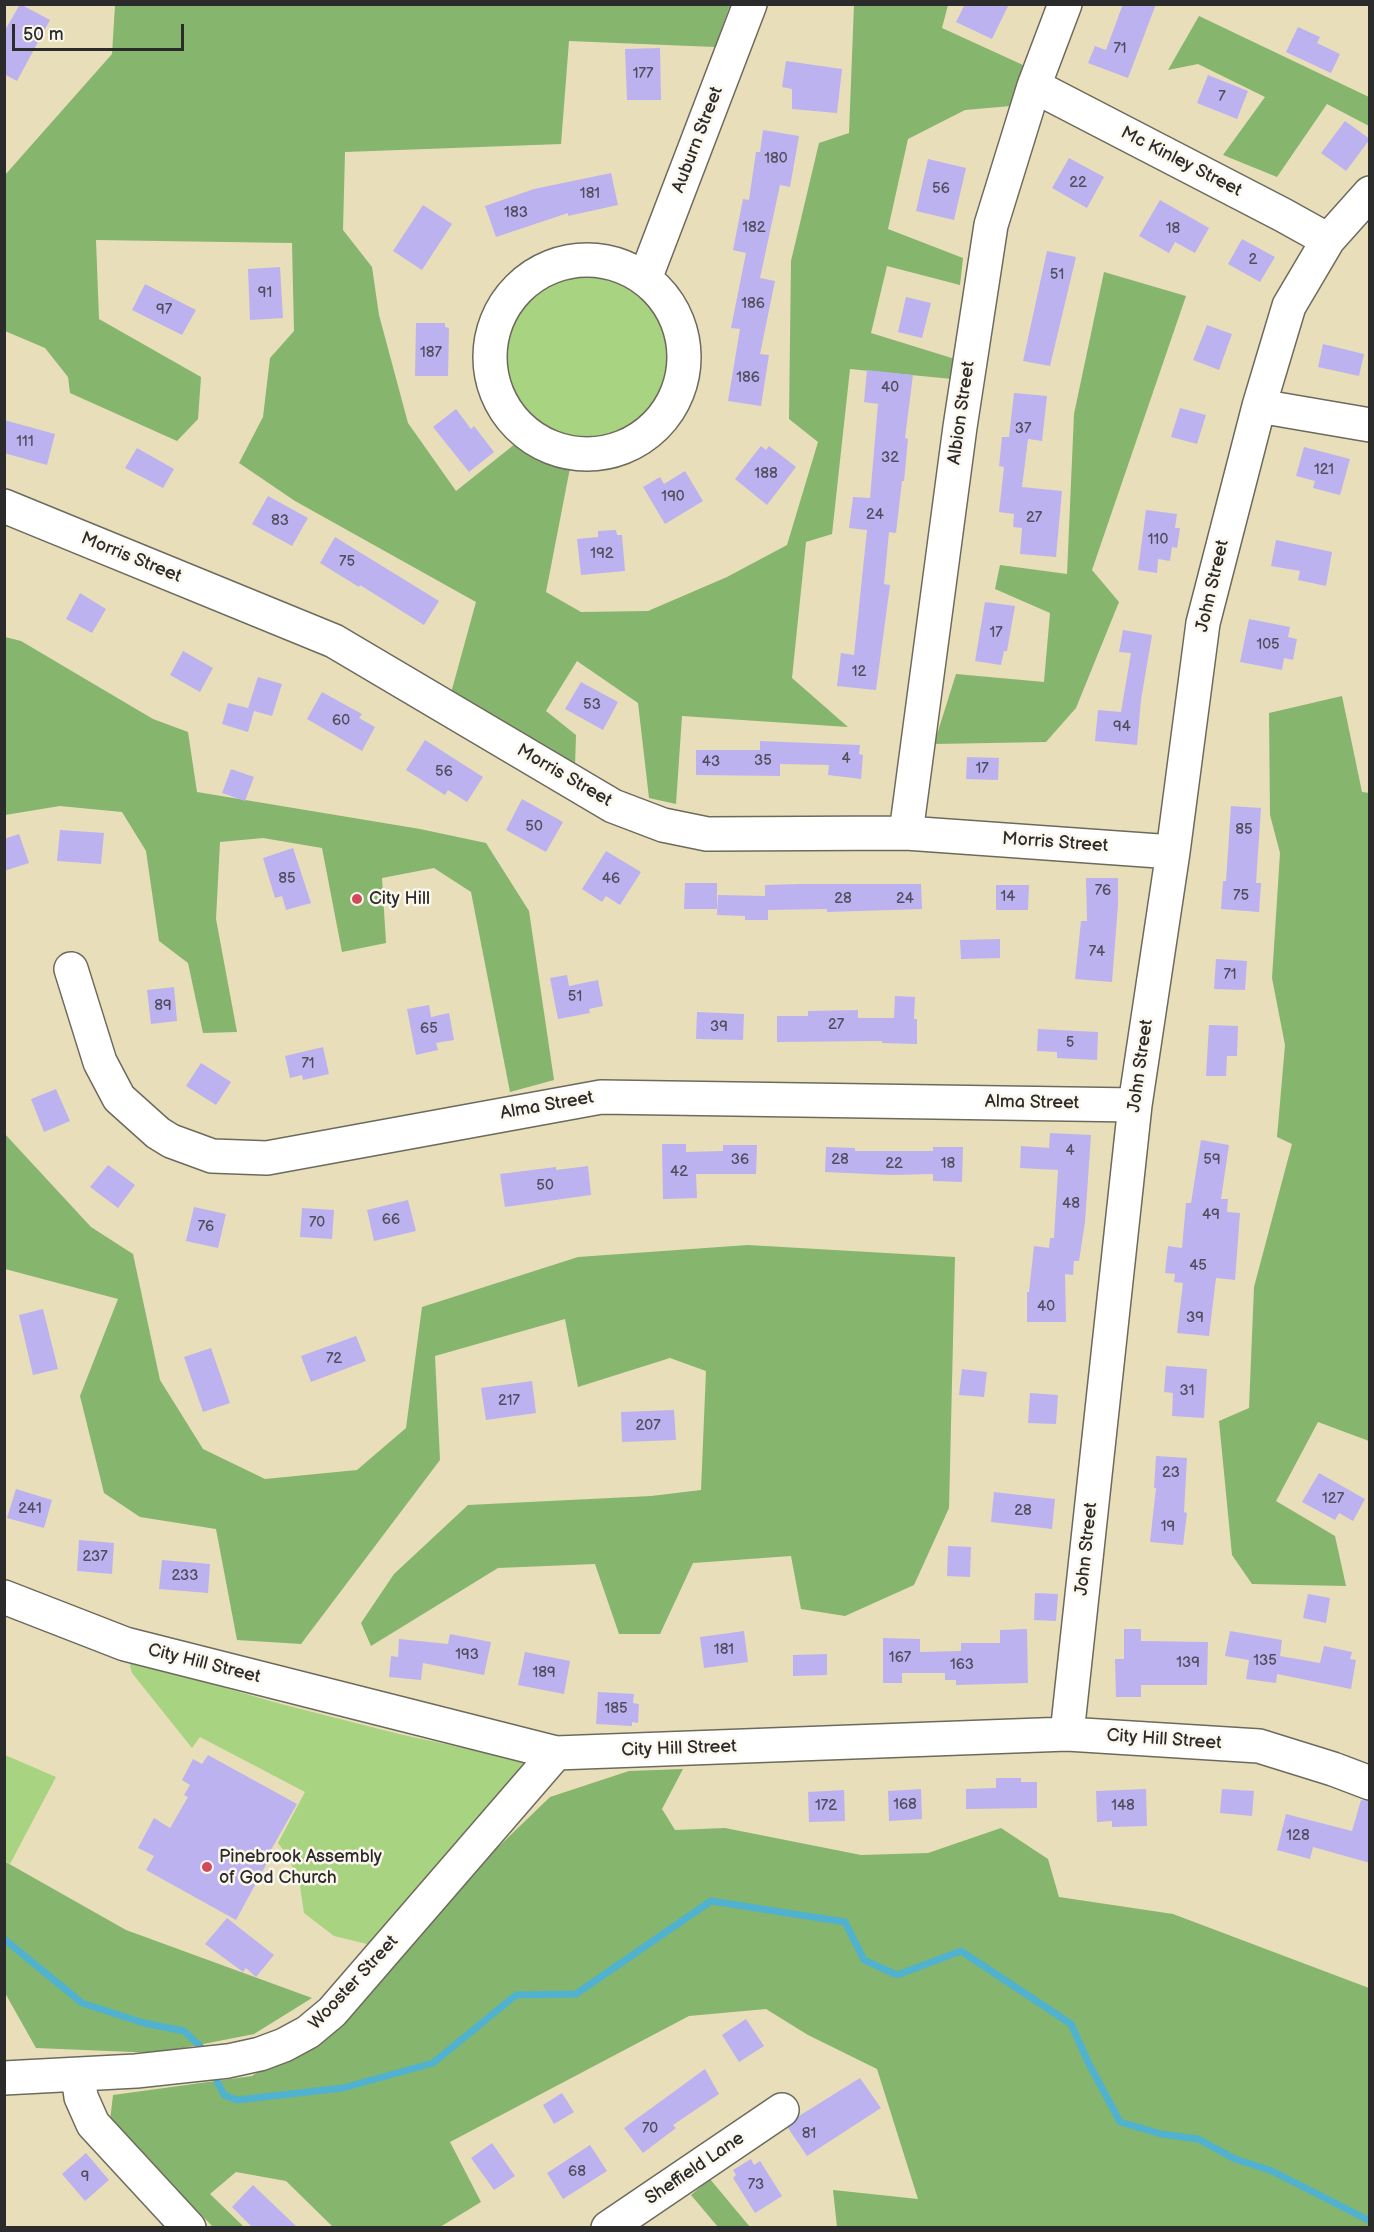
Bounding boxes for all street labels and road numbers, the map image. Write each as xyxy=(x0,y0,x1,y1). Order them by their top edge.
street label: Auburn Street xyxy=(668,84,728,196)
street label: Mc Kinley Street xyxy=(1117,122,1245,202)
street label: Albion Street xyxy=(944,360,980,466)
street label: Morris Street xyxy=(78,528,184,588)
street label: John Street xyxy=(1192,538,1234,634)
street label: Morris Street xyxy=(513,740,615,812)
street label: Morris Street xyxy=(1001,829,1109,857)
street label: John Street xyxy=(1124,1018,1158,1114)
street label: Alma Street xyxy=(499,1087,595,1125)
street label: Alma Street xyxy=(985,1091,1079,1115)
street label: John Street xyxy=(1071,1501,1103,1597)
street label: City Hill Street xyxy=(145,1640,263,1688)
street label: City Hill Street xyxy=(1106,1725,1222,1755)
street label: City Hill Street xyxy=(621,1736,737,1762)
street label: Wooster Street xyxy=(305,1931,403,2035)
street label: Sheffield Lane xyxy=(641,2128,749,2210)

